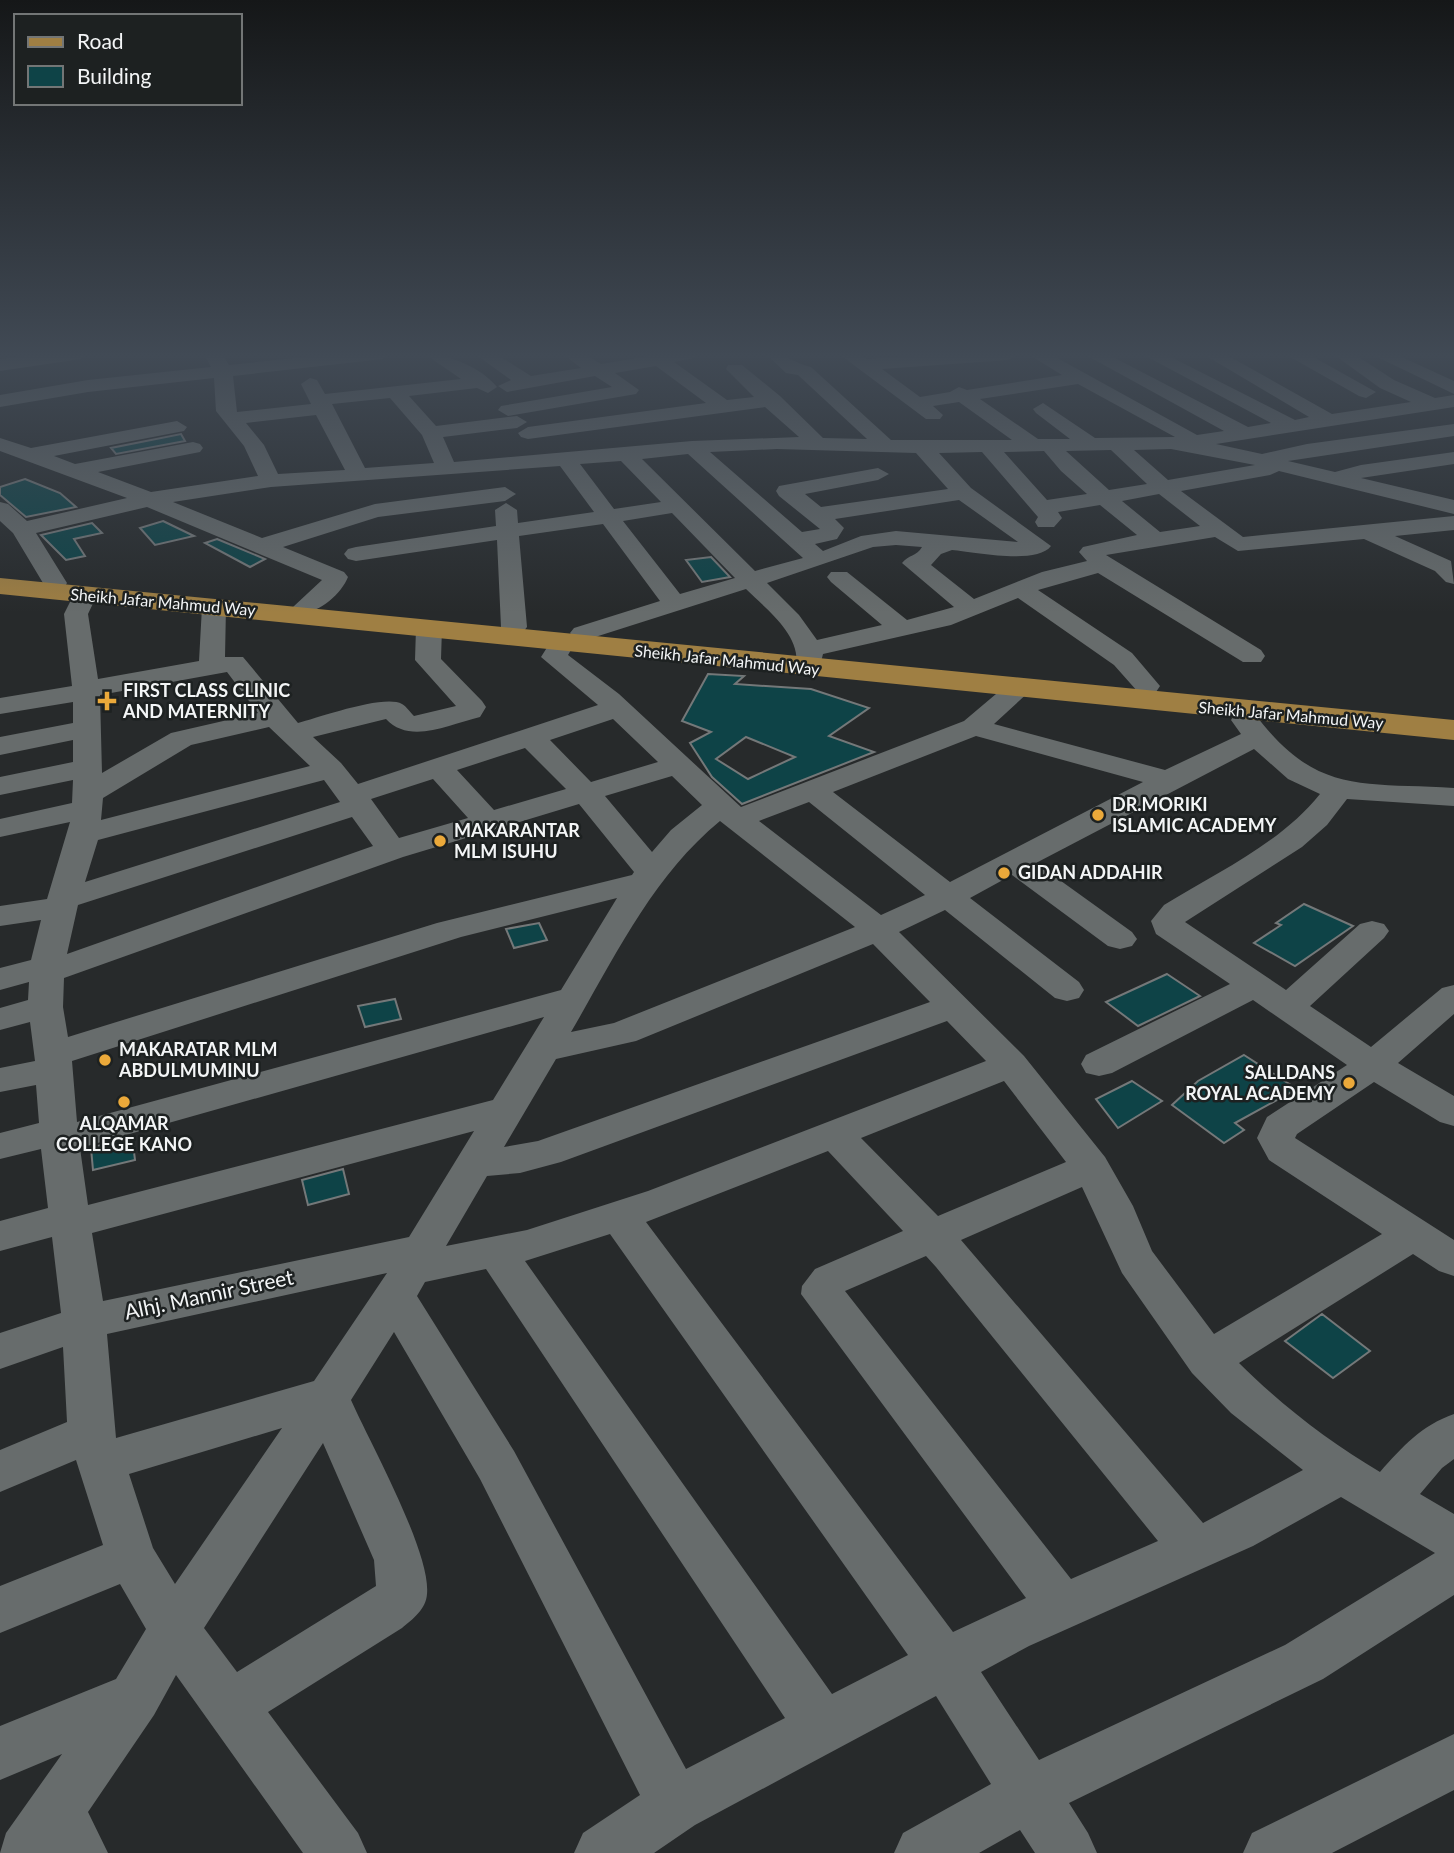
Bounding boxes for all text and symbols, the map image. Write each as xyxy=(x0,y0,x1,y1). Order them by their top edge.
legend xyxy=(14,14,242,105)
text: Road xyxy=(77,28,124,53)
text: Building xyxy=(77,63,152,88)
street label: Sheikh Jafar Mahmud Way xyxy=(70,584,257,619)
street label: Sheikh Jafar Mahmud Way xyxy=(634,640,821,679)
place label: FIRST CLASS CLINIC AND MATERNITY xyxy=(122,679,290,722)
marker: FIRST CLASS CLINIC AND MATERNITY xyxy=(97,691,117,711)
street label: Sheikh Jafar Mahmud Way xyxy=(1198,697,1385,732)
place label: DR.MORIKI ISLAMIC ACADEMY xyxy=(1112,793,1277,836)
marker: DR.MORIKI ISLAMIC ACADEMY xyxy=(1090,807,1106,823)
place label: MAKARANTAR MLM ISUHU xyxy=(454,819,580,862)
marker: MAKARANTAR MLM ISUHU xyxy=(432,833,448,849)
place label: GIDAN ADDAHIR xyxy=(1018,861,1163,883)
marker: GIDAN ADDAHIR xyxy=(996,865,1012,881)
place label: MAKARATAR MLM ABDULMUMINU xyxy=(118,1038,278,1081)
marker: MAKARATAR MLM ABDULMUMINU xyxy=(97,1052,113,1068)
place label: SALLDANS ROYAL ACADEMY xyxy=(1185,1061,1335,1104)
marker: SALLDANS ROYAL ACADEMY xyxy=(1341,1075,1357,1091)
marker: ALQAMAR COLLEGE KANO xyxy=(116,1094,132,1110)
place label: ALQAMAR COLLEGE KANO xyxy=(56,1112,192,1155)
street label: Alhj. Mannir Street xyxy=(122,1263,296,1324)

